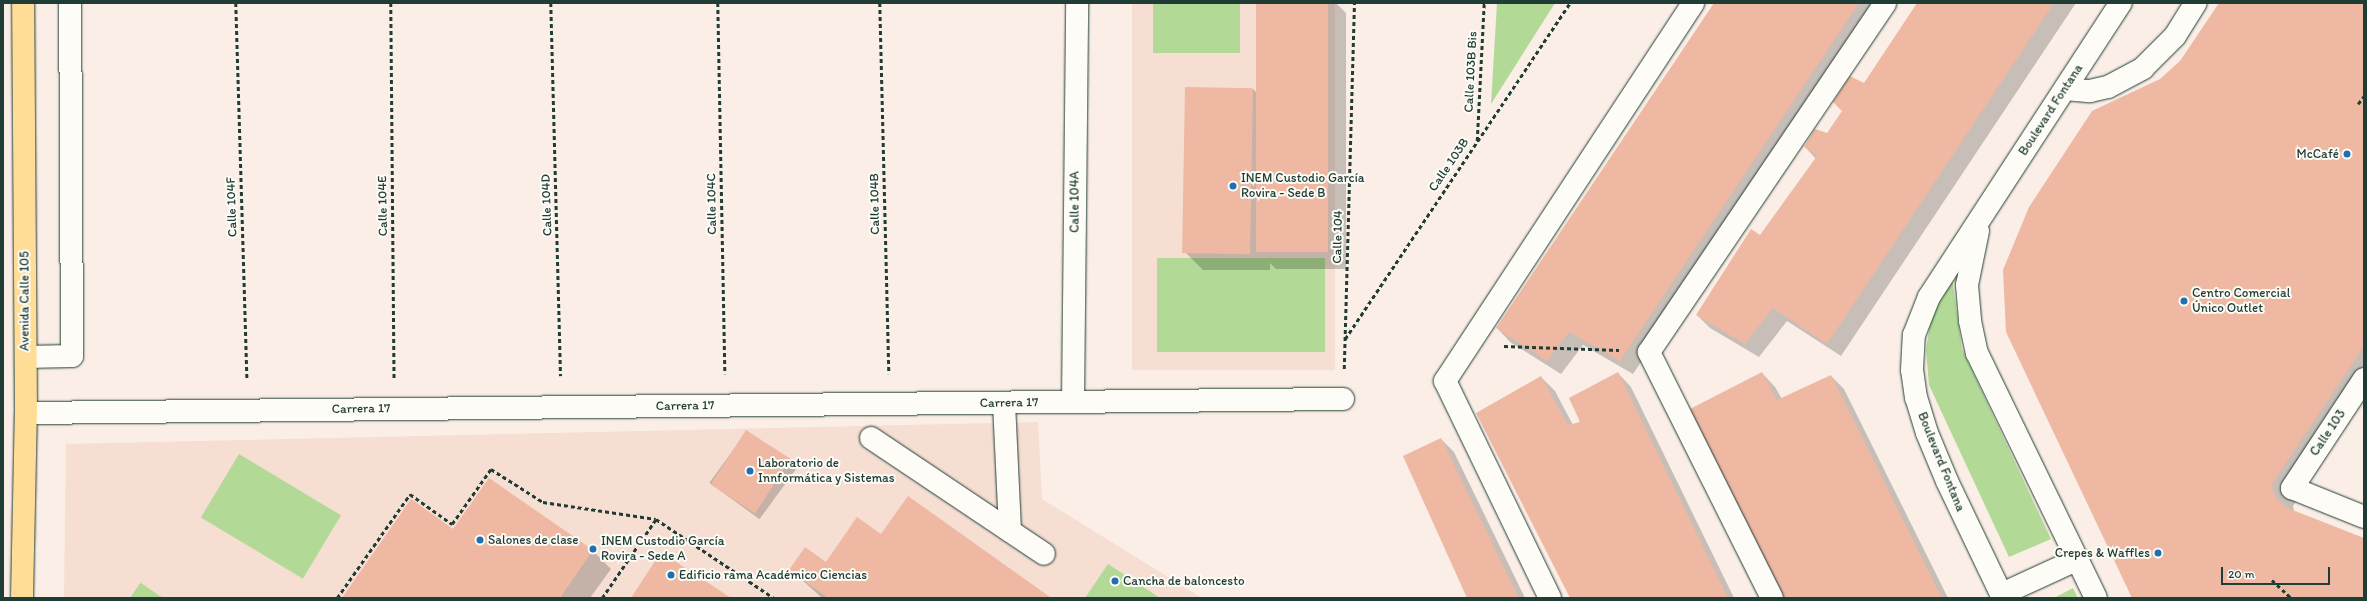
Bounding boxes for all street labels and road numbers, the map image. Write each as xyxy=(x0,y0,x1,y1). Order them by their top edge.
street label: Calle 103B Bis xyxy=(1461,31,1481,113)
street label: Boulevard Fontana xyxy=(2016,61,2086,159)
street label: Calle 103B xyxy=(1425,135,1473,195)
street label: Calle 104A xyxy=(1067,171,1083,233)
street label: Calle 104C xyxy=(704,173,720,235)
street label: Calle 104B xyxy=(867,173,883,235)
street label: Calle 104D xyxy=(538,174,556,236)
street label: Calle 104E xyxy=(375,176,391,236)
street label: Calle 104F xyxy=(223,177,241,237)
street label: Calle 104 xyxy=(1330,210,1346,264)
street label: Avenida Calle 105 xyxy=(17,251,33,351)
street label: Carrera 17 xyxy=(980,395,1038,411)
street label: Carrera 17 xyxy=(656,398,714,414)
street label: Carrera 17 xyxy=(332,401,390,417)
street label: Calle 103 xyxy=(2307,407,2349,459)
street label: Boulevard Fontana xyxy=(1914,410,1968,514)

